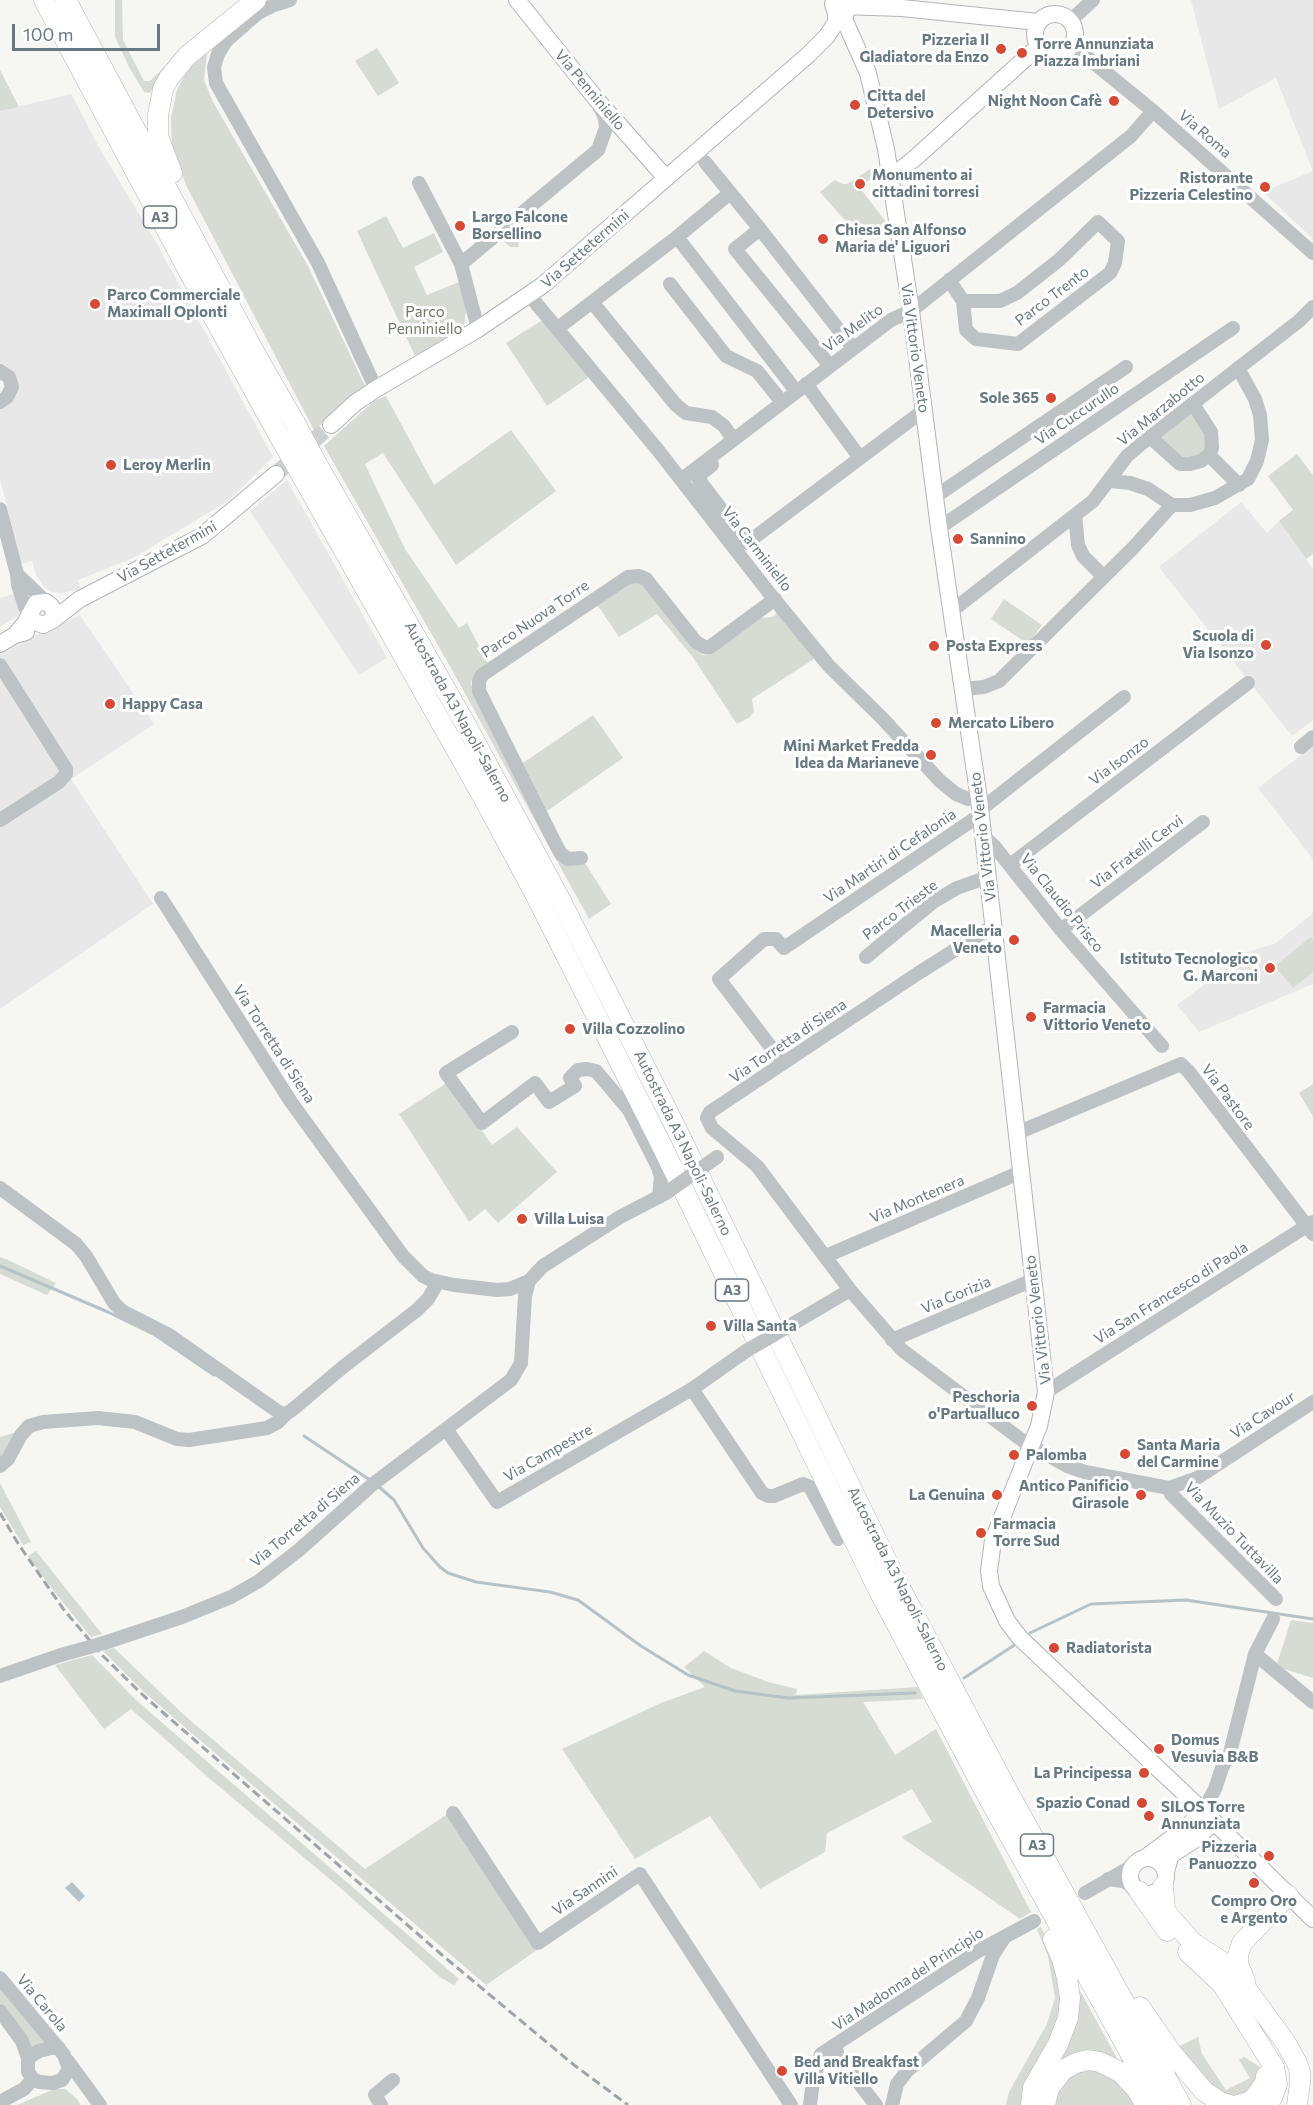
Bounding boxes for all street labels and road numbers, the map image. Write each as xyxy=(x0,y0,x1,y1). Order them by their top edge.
street label: Via Penniniello xyxy=(551,46,629,134)
street label: Via Roma xyxy=(1175,106,1235,162)
road number: A3 xyxy=(144,206,176,228)
street label: Via Settetermini xyxy=(537,206,633,292)
street label: Parco Trento xyxy=(1012,262,1092,330)
street label: Via Vittorio Veneto xyxy=(897,282,933,414)
street label: Via Melito xyxy=(819,300,887,356)
street label: Via Marzabotto xyxy=(1114,368,1208,450)
street label: Via Cuccurullo xyxy=(1031,379,1123,449)
street label: Via Carminiello xyxy=(718,503,796,595)
street label: Via Settetermini xyxy=(114,517,220,587)
street label: Parco Nuova Torre xyxy=(478,576,592,662)
street label: Autostrada A3 Napoli-Salerno xyxy=(401,618,515,806)
street label: Via Isonzo xyxy=(1086,733,1152,789)
street label: Via Vittorio Veneto xyxy=(966,771,1000,903)
street label: Via Martiri di Cefalonia xyxy=(820,805,960,907)
street label: Via Fratelli Cervi xyxy=(1087,811,1187,893)
street label: Via Claudio Prisco xyxy=(1017,850,1107,956)
street label: Parco Trieste xyxy=(859,876,941,944)
street label: Via Torretta di Siena xyxy=(229,982,319,1106)
street label: Via Torretta di Siena xyxy=(726,995,850,1087)
street label: Autostrada A3 Napoli-Salerno xyxy=(630,1047,736,1239)
street label: Via Pastore xyxy=(1197,1061,1259,1133)
street label: Via Montenera xyxy=(867,1171,967,1227)
street label: Via San Francesco di Paola xyxy=(1091,1238,1251,1348)
street label: Via Vittorio Veneto xyxy=(1021,1254,1055,1386)
street label: Via Gorizia xyxy=(919,1272,993,1318)
road number: A3 xyxy=(716,1279,748,1301)
street label: Via Cavour xyxy=(1227,1387,1299,1443)
street label: Via Campestre xyxy=(500,1420,596,1486)
street label: Via Torretta di Siena xyxy=(247,1469,363,1571)
street label: Via Muzio Tuttavilla xyxy=(1181,1478,1287,1588)
street label: Autostrada A3 Napoli-Salerno xyxy=(844,1484,952,1674)
road number: A3 xyxy=(1020,1834,1054,1856)
street label: Via Sannini xyxy=(549,1863,621,1919)
street label: Via Madonna del Principio xyxy=(829,1923,987,2035)
street label: Via Carola xyxy=(13,1971,71,2035)

